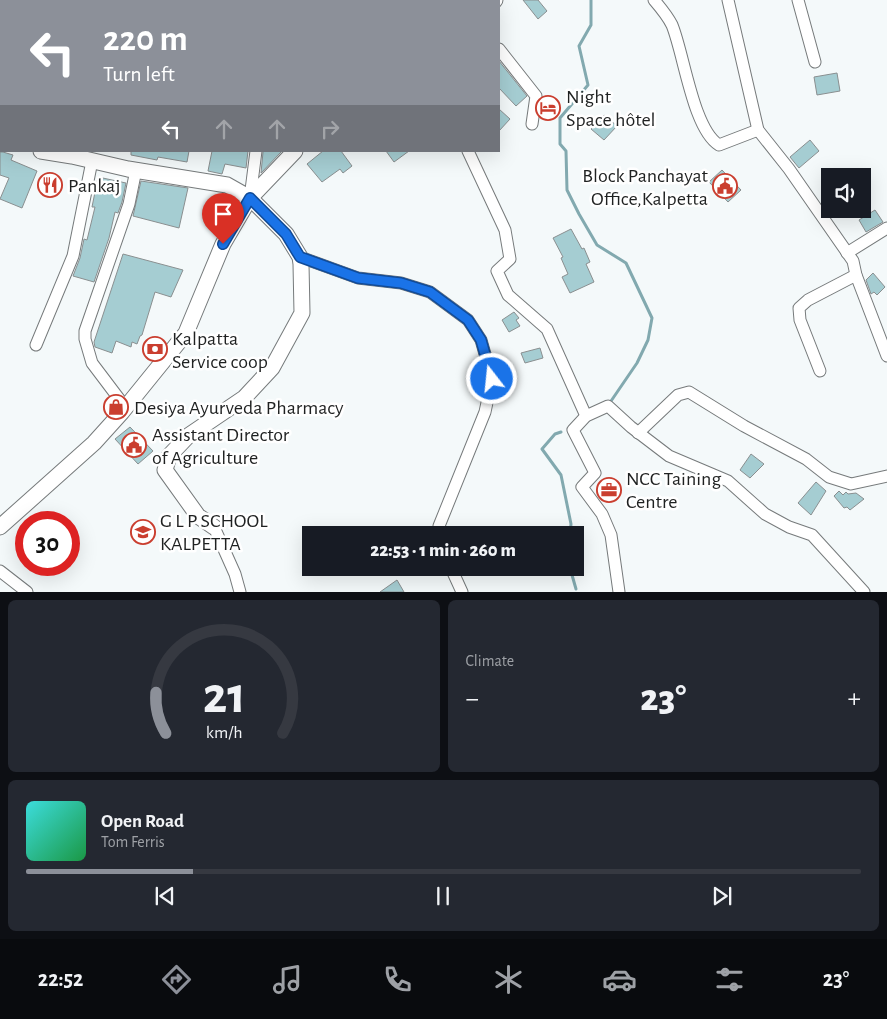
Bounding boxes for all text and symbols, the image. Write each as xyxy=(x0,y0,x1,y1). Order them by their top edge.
icon: left xyxy=(20,20,85,85)
text: 220 m xyxy=(103,22,188,57)
text: Turn left xyxy=(103,63,175,85)
place label: Night Space hôtel xyxy=(566,87,656,130)
hotel icon: Night Space hôtel xyxy=(535,95,561,121)
icon: left xyxy=(157,115,185,143)
icon: ahead xyxy=(210,115,238,143)
icon: ahead xyxy=(263,115,291,143)
icon: right xyxy=(316,115,344,143)
place label: Block Panchayat Office,Kalpetta xyxy=(582,166,709,209)
map controls xyxy=(821,168,871,218)
button: sound xyxy=(821,168,871,218)
restaurant icon: Pankaj xyxy=(37,172,63,198)
public building icon: Block Panchayat Office,Kalpetta xyxy=(712,173,738,199)
place label: Pankaj xyxy=(68,176,121,196)
pin xyxy=(202,193,244,244)
icon: arrive xyxy=(209,200,237,228)
place label: Kalpatta Service coop xyxy=(172,329,268,372)
bank icon: Kalpatta Service coop xyxy=(142,336,168,362)
position arrow xyxy=(465,352,517,404)
shop icon: Desiya Ayurveda Pharmacy xyxy=(103,394,129,420)
place label: Desiya Ayurveda Pharmacy xyxy=(134,398,344,418)
place label: Assistant Director of Agriculture xyxy=(152,425,290,468)
public building icon: Assistant Director of Agriculture xyxy=(121,432,147,458)
place label: NCC Taining Centre xyxy=(626,469,721,512)
office icon: NCC Taining Centre xyxy=(596,477,622,503)
speed limit sign: 30 xyxy=(15,511,80,576)
place label: G L P SCHOOL KALPETTA xyxy=(160,511,268,554)
school or university icon: G L P SCHOOL KALPETTA xyxy=(130,519,156,545)
text: 22:53 · 1 min · 260 m xyxy=(370,541,516,560)
text: Climate xyxy=(466,653,514,669)
text: 21 xyxy=(202,670,245,722)
text: 23° xyxy=(640,680,686,718)
text: − xyxy=(466,685,479,713)
text: + xyxy=(848,685,861,713)
text: km/h xyxy=(205,724,242,742)
text: Open Road xyxy=(101,812,184,831)
text: Tom Ferris xyxy=(101,834,165,850)
icon: previous xyxy=(151,882,179,910)
icon: pause xyxy=(429,882,457,910)
icon: next xyxy=(708,882,736,910)
icon: directions xyxy=(159,962,194,997)
icon: music xyxy=(270,962,305,997)
icon: phone xyxy=(380,962,415,997)
icon: climate xyxy=(491,962,526,997)
icon: car xyxy=(602,962,637,997)
icon: filters xyxy=(712,962,747,997)
text: 22:52 xyxy=(38,968,83,990)
text: 23° xyxy=(823,968,849,990)

